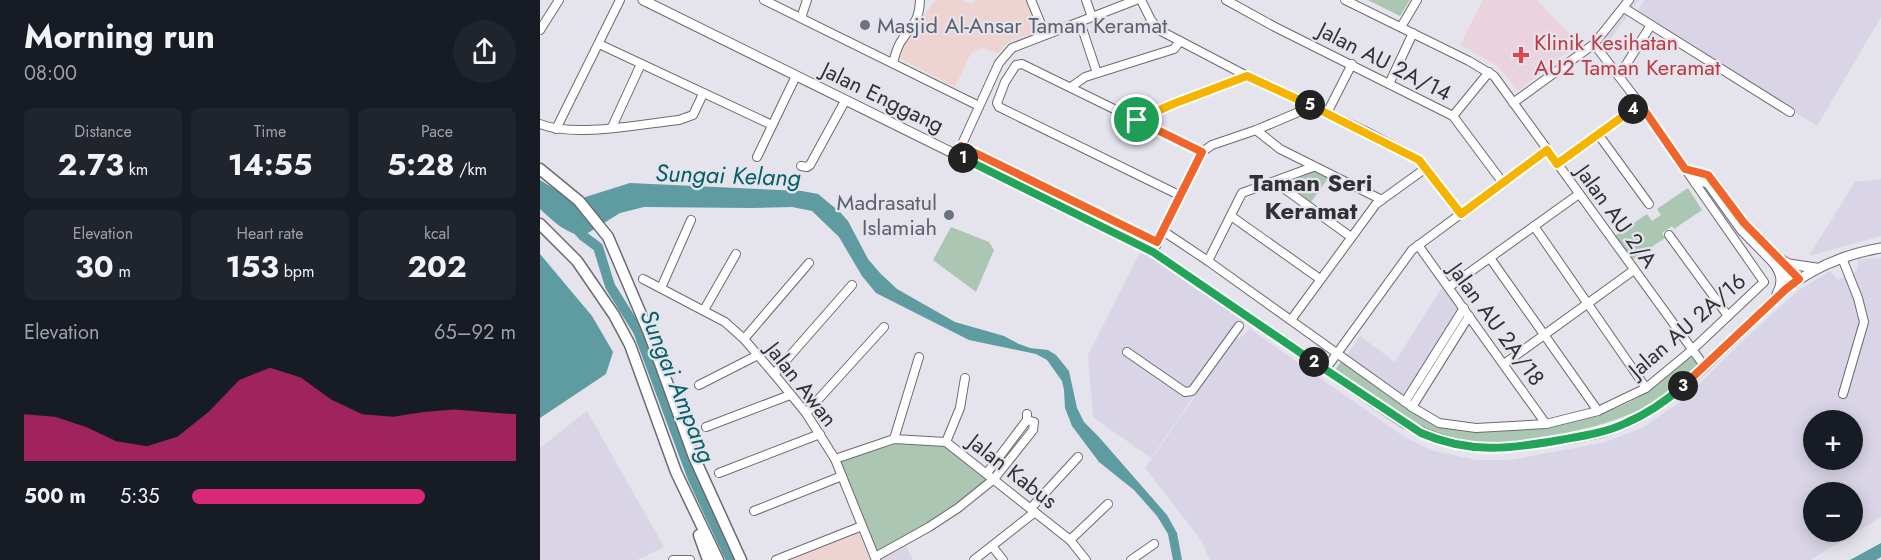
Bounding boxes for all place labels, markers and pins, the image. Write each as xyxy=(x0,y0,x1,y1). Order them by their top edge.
place label: Masjid Al-Ansar Taman Keramat xyxy=(877,9,1168,41)
marker: Masjid Al-Ansar Taman Keramat xyxy=(858,18,872,32)
place label: Klinik Kesihatan AU2 Taman Keramat xyxy=(1534,26,1721,83)
marker: Klinik Kesihatan AU2 Taman Keramat xyxy=(1512,46,1530,64)
pin: 5 xyxy=(1295,90,1325,120)
pin xyxy=(1111,94,1162,145)
pin: 4 xyxy=(1618,94,1648,124)
pin: 1 xyxy=(948,143,978,173)
place label: Madrasatul Islamiah xyxy=(837,186,937,243)
marker: Madrasatul Islamiah xyxy=(942,208,956,222)
pin: 2 xyxy=(1299,347,1329,377)
pin: 3 xyxy=(1668,371,1698,401)

